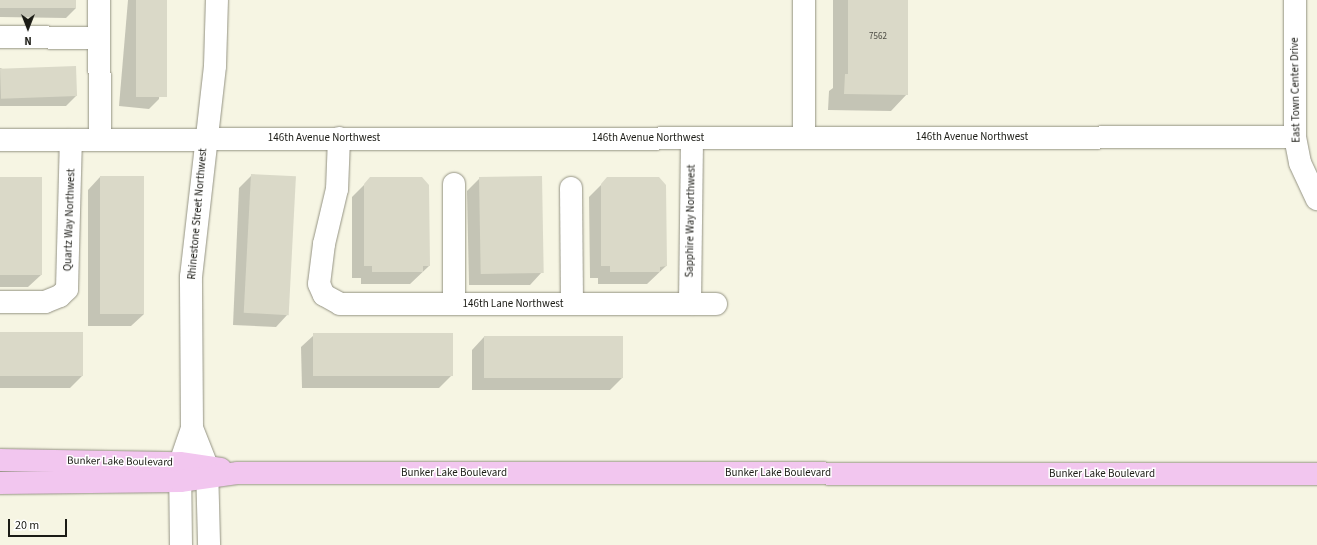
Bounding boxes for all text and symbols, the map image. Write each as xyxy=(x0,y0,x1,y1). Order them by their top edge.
north arrow xyxy=(8,8,48,48)
house number: 7562 xyxy=(869,32,887,42)
text: N xyxy=(24,33,32,48)
street label: East Town Center Drive xyxy=(1288,37,1304,143)
street label: 146th Avenue Northwest xyxy=(916,130,1028,144)
street label: 146th Avenue Northwest xyxy=(268,131,380,145)
street label: 146th Avenue Northwest xyxy=(592,131,704,145)
street label: Rhinestone Street Northwest xyxy=(186,148,210,280)
street label: Sapphire Way Northwest xyxy=(683,164,699,278)
street label: Quartz Way Northwest xyxy=(62,168,78,272)
street label: 146th Lane Northwest xyxy=(463,297,563,311)
street label: Bunker Lake Boulevard xyxy=(67,454,173,470)
street label: Bunker Lake Boulevard xyxy=(401,466,507,480)
street label: Bunker Lake Boulevard xyxy=(725,466,831,480)
street label: Bunker Lake Boulevard xyxy=(1049,467,1155,481)
scale bar xyxy=(10,511,69,537)
text: 20 m xyxy=(15,517,39,534)

